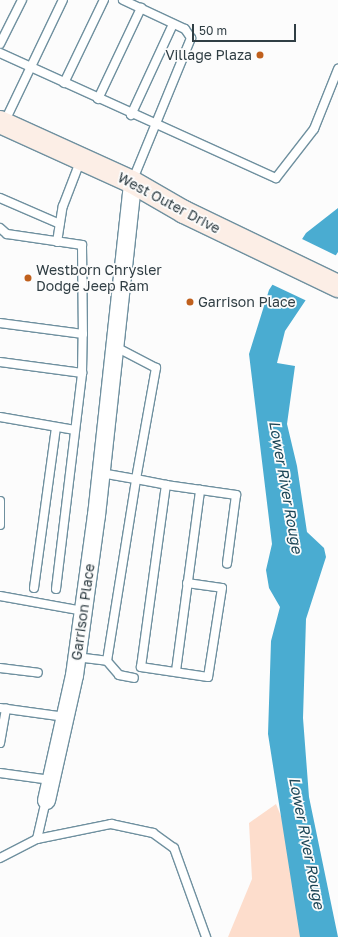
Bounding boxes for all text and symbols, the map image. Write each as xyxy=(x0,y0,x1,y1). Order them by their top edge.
scale bar xyxy=(194,16,298,42)
text: 50 m xyxy=(199,23,227,38)
place label: Village Plaza xyxy=(165,47,252,63)
marker: Village Plaza xyxy=(255,50,265,60)
street label: West Outer Drive xyxy=(115,169,223,237)
place label: Westborn Chrysler Dodge Jeep Ram xyxy=(36,262,162,294)
marker: Westborn Chrysler Dodge Jeep Ram xyxy=(23,273,33,283)
place label: Garrison Place xyxy=(198,294,296,310)
marker: Garrison Place xyxy=(185,297,195,307)
water label: Lower River Rouge xyxy=(265,419,307,555)
street label: Garrison Place xyxy=(68,562,98,662)
water label: Lower River Rouge xyxy=(285,775,329,911)

